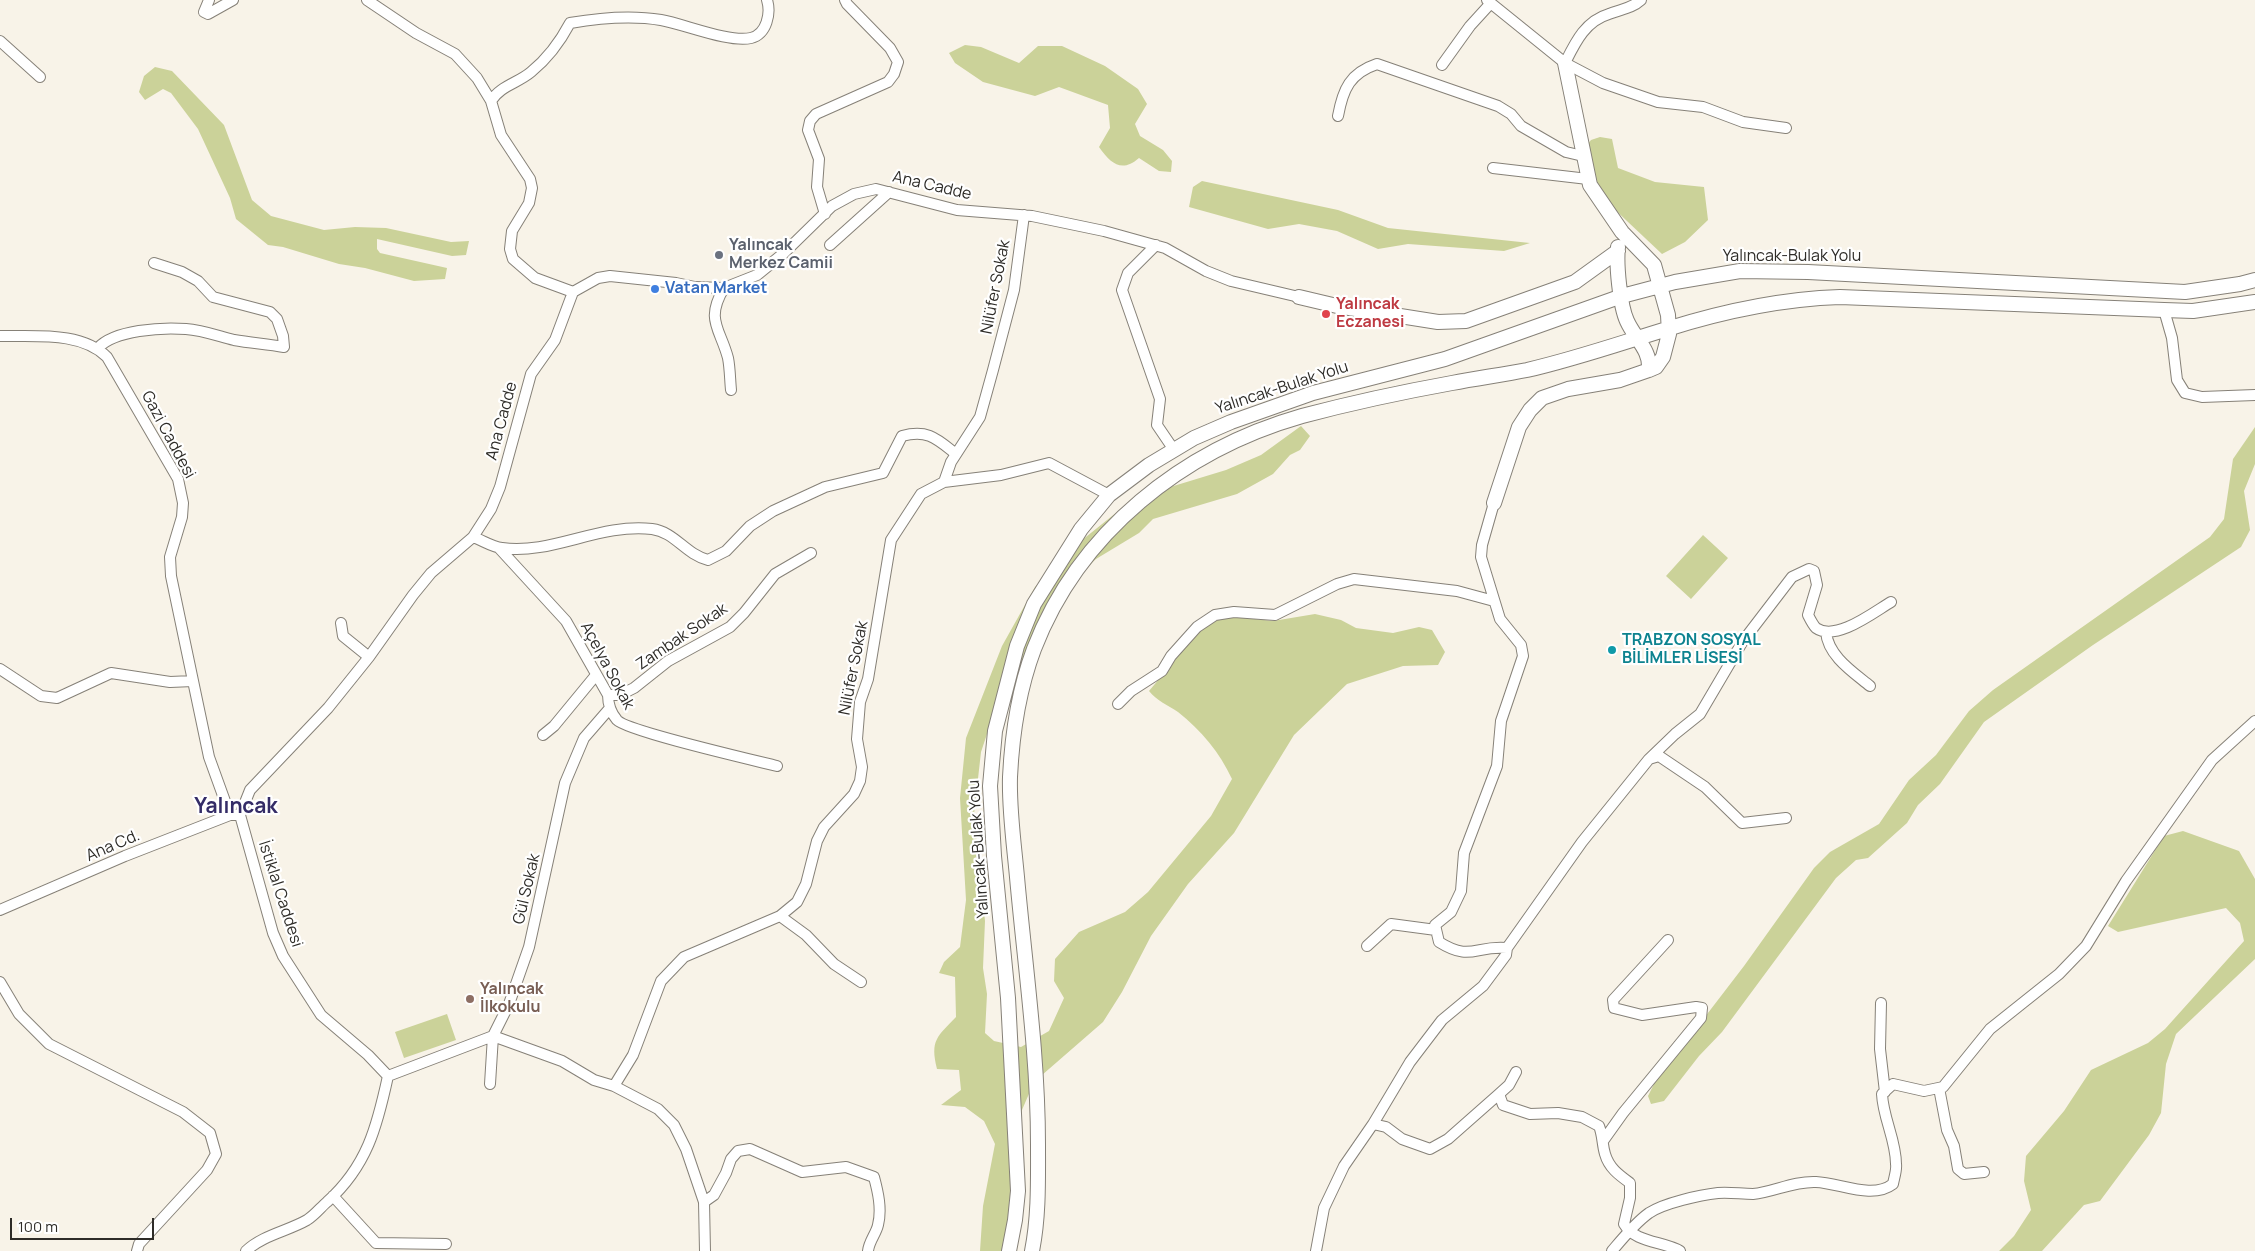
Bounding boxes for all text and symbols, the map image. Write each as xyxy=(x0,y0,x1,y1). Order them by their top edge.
street label: Ana Cadde xyxy=(891,168,973,204)
place label: Yalıncak Merkez Camii xyxy=(729,236,833,274)
street label: Nilüfer Sokak xyxy=(977,238,1015,336)
street label: Yalıncak-Bulak Yolu xyxy=(1723,247,1861,267)
marker: Yalıncak Merkez Camii xyxy=(713,249,725,261)
place label: Vatan Market xyxy=(665,279,767,299)
marker: Vatan Market xyxy=(649,283,661,295)
place label: Yalıncak Eczanesi xyxy=(1336,295,1404,333)
marker: Yalıncak Eczanesi xyxy=(1320,308,1332,320)
street label: Yalıncak-Bulak Yolu xyxy=(1213,357,1351,419)
street label: Ana Cadde xyxy=(482,380,522,462)
street label: Gazi Caddesi xyxy=(137,388,199,482)
street label: Zambak Sokak xyxy=(633,599,731,675)
street label: Açelya Sokak xyxy=(576,619,638,713)
street label: Nilüfer Sokak xyxy=(835,619,873,717)
place label: TRABZON SOSYAL BİLİMLER LİSESİ xyxy=(1622,631,1761,669)
marker: TRABZON SOSYAL BİLİMLER LİSESİ xyxy=(1606,644,1618,656)
street label: Yalıncak-Bulak Yolu xyxy=(965,779,993,919)
district label: Yalıncak xyxy=(194,794,278,820)
street label: Ana Cd. xyxy=(83,826,143,866)
street label: İstiklal Caddesi xyxy=(254,838,306,950)
street label: Gül Sokak xyxy=(510,852,544,926)
place label: Yalıncak İlkokulu xyxy=(480,980,543,1018)
marker: Yalıncak İlkokulu xyxy=(464,993,476,1005)
scale bar xyxy=(12,1208,156,1240)
text: 100 m xyxy=(18,1216,58,1237)

